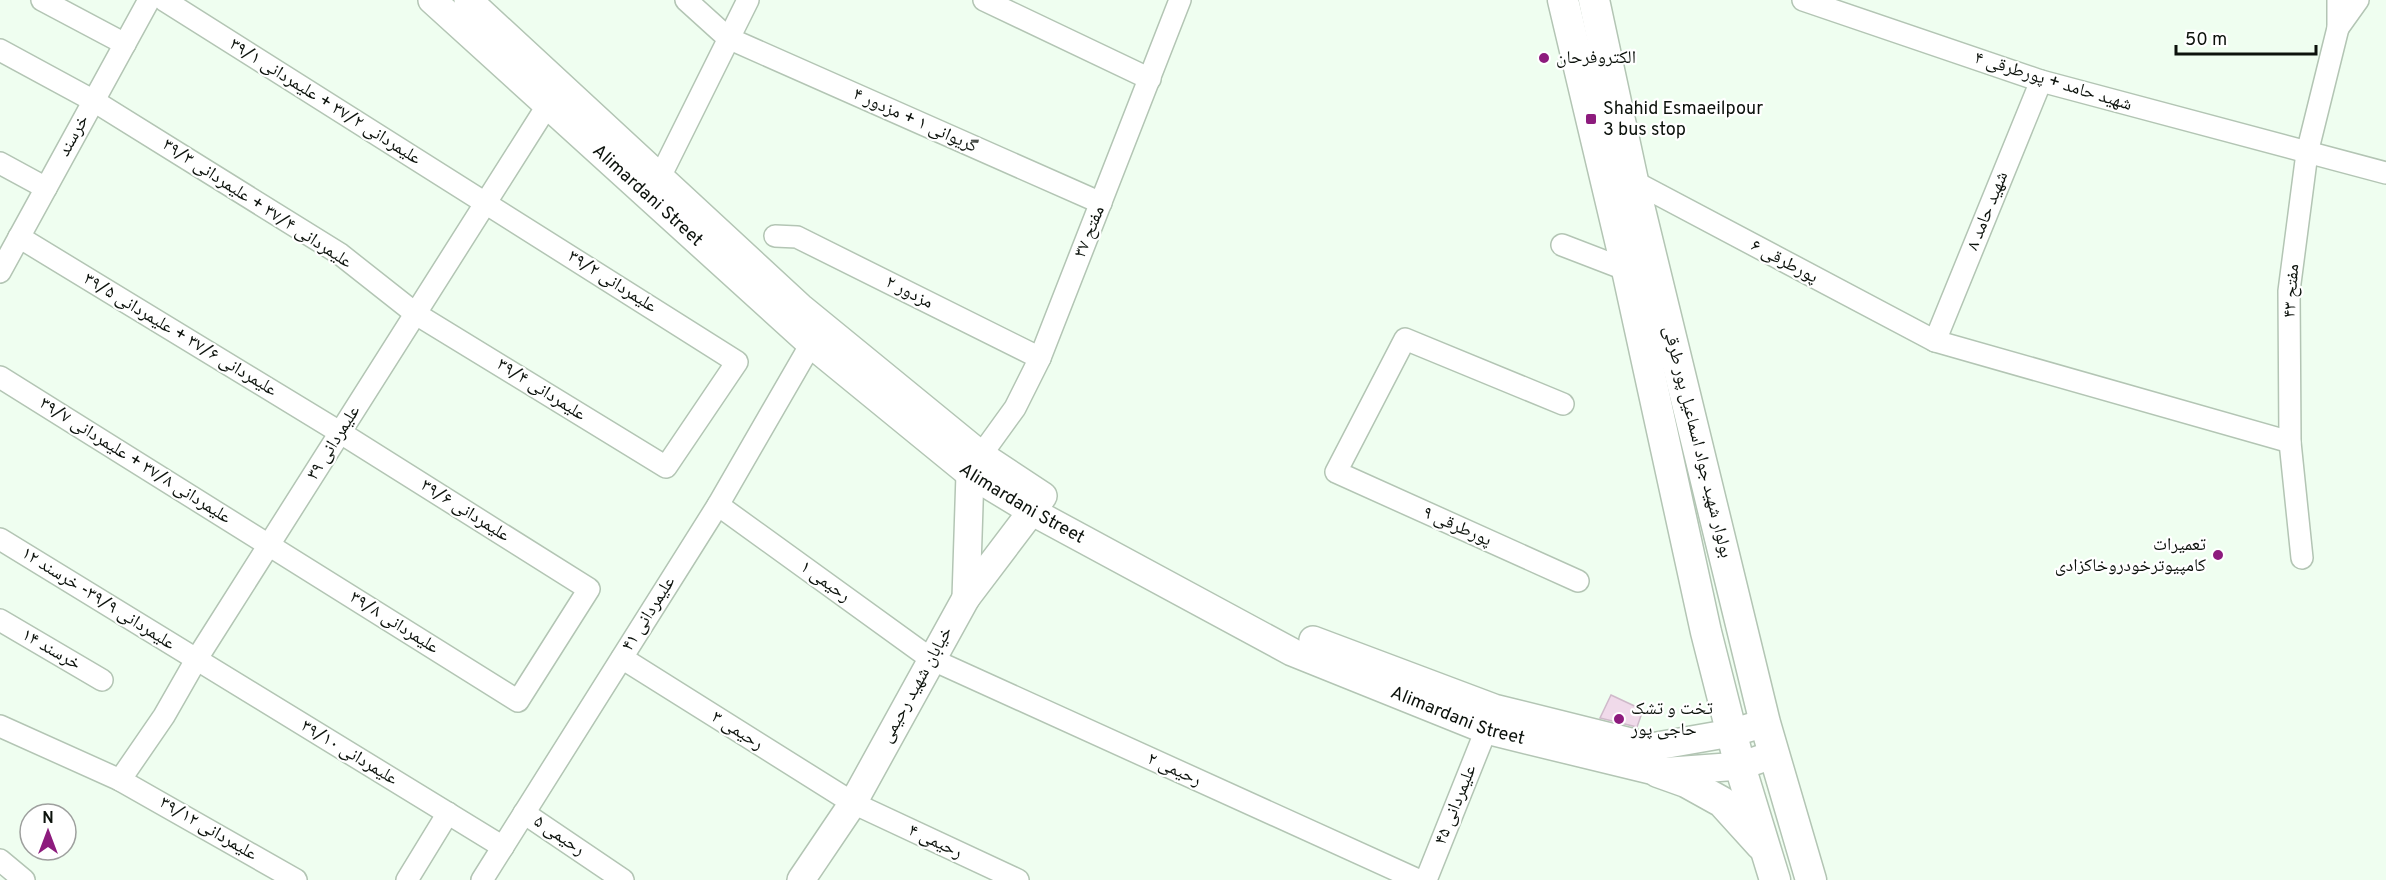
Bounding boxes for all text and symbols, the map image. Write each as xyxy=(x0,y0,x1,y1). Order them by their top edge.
scale bar xyxy=(2176,18,2316,56)
text: 50 m xyxy=(2185,29,2227,52)
street label: علیمردانی ۳۷/۲ + علیمردانی ۳۹/۱ xyxy=(225,33,425,171)
place label: الکتروفرحان xyxy=(1556,47,1636,70)
street label: شهید حامد + پورطرقی ۴ xyxy=(1971,47,2135,117)
marker: الکتروفرحان xyxy=(1537,51,1551,65)
street label: گریوانی ۱ + مزدور ۴ xyxy=(849,83,981,159)
place label: Shahid Esmaeilpour 3 bus stop xyxy=(1603,98,1763,142)
street label: خرسند xyxy=(53,111,95,161)
marker: Shahid Esmaeilpour 3 bus stop xyxy=(1584,112,1598,126)
street label: علیمردانی ۳۷/۴ + علیمردانی ۳۹/۳ xyxy=(158,134,356,274)
street label: Alimardani Street xyxy=(587,140,708,252)
street label: شهید حامد ۸ xyxy=(1962,168,2014,254)
street label: مفتح ۳۷ xyxy=(1069,203,1111,261)
street label: پورطرقی ۶ xyxy=(1746,235,1822,289)
street label: علیمردانی ۳۹/۲ xyxy=(563,245,661,319)
street label: مفتح ۴۳ xyxy=(2279,263,2305,319)
street label: علیمردانی ۳۷/۶ + علیمردانی ۳۹/۵ xyxy=(79,268,281,402)
street label: مزدور ۲ xyxy=(881,271,937,315)
street label: بولوار شهید جواد اسماعیل پور طرقی xyxy=(1657,324,1737,560)
street label: علیمردانی ۳۹/۴ xyxy=(492,353,590,427)
street label: علیمردانی ۳۷/۸ + علیمردانی ۳۹/۷ xyxy=(35,392,235,530)
street label: علیمردانی ۳۹ xyxy=(302,401,366,485)
street label: Alimardani Street xyxy=(954,458,1089,549)
street label: علیمردانی ۳۹/۶ xyxy=(416,474,514,548)
street label: پورطرقی ۹ xyxy=(1419,502,1495,552)
place label: تعمیرات کامپیوترخودروخاکزادی xyxy=(2055,534,2207,578)
street label: علیمردانی ۳۹/۹- خرسند ۱۲ xyxy=(17,542,179,656)
marker: تعمیرات کامپیوترخودروخاکزادی xyxy=(2211,548,2225,562)
street label: رحیمی ۱ xyxy=(795,556,855,608)
street label: علیمردانی ۴۱ xyxy=(617,572,681,656)
street label: علیمردانی ۳۹/۸ xyxy=(345,586,443,660)
street label: خیابان شهید رحیمی xyxy=(876,623,958,747)
street label: خرسند ۱۴ xyxy=(17,624,85,676)
street label: Alimardani Street xyxy=(1387,681,1527,751)
place label: تخت و تشک حاجی پور xyxy=(1630,698,1713,742)
street label: رحیمی ۳ xyxy=(707,706,767,756)
marker: تخت و تشک حاجی پور xyxy=(1612,712,1626,726)
street label: علیمردانی ۳۹/۱۰ xyxy=(296,715,402,791)
street label: رحیمی ۲ xyxy=(1143,748,1205,792)
street label: علیمردانی ۴۵ xyxy=(1430,762,1482,848)
street label: علیمردانی ۳۹/۱۲ xyxy=(155,792,261,866)
north arrow xyxy=(18,802,78,862)
text: N xyxy=(42,809,54,829)
street label: رحیمی ۵ xyxy=(529,811,589,861)
street label: رحیمی ۴ xyxy=(904,820,966,864)

